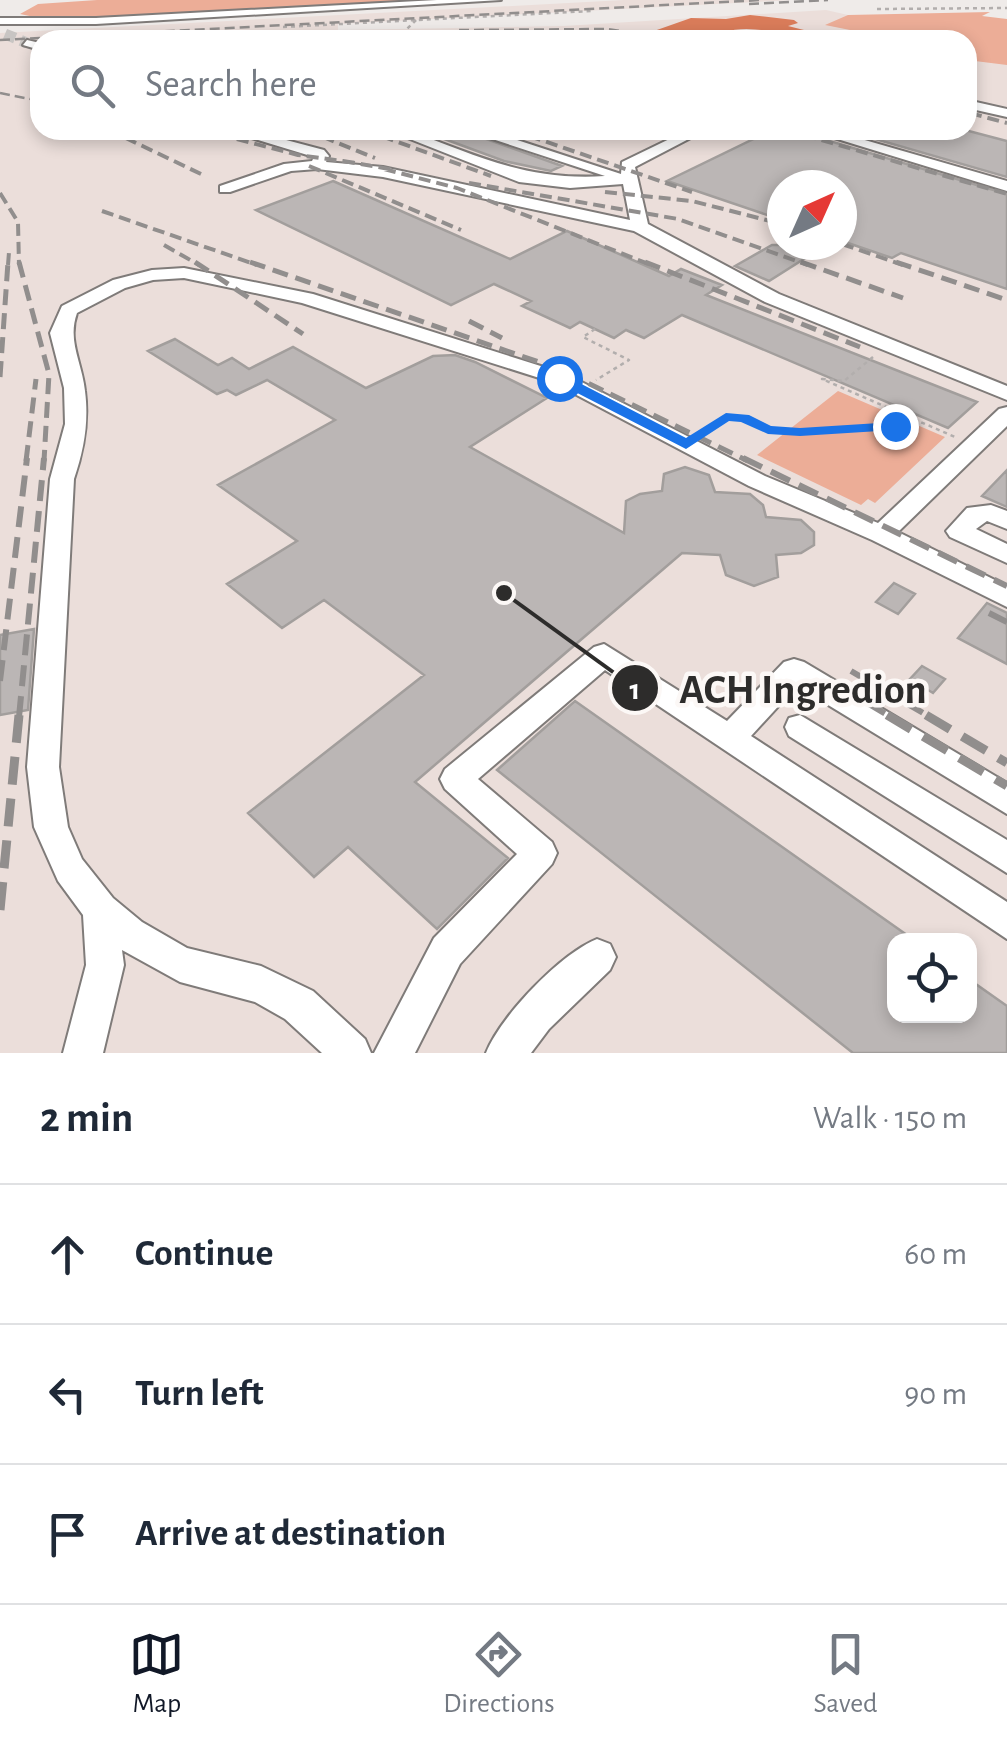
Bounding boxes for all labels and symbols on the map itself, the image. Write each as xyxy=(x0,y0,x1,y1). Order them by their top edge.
north arrow xyxy=(767,170,857,260)
route start xyxy=(537,356,583,402)
route end xyxy=(873,404,919,450)
callout: ACH Ingredion xyxy=(610,652,947,724)
text: ACH Ingredion xyxy=(679,669,927,711)
text: 1 xyxy=(630,675,640,705)

